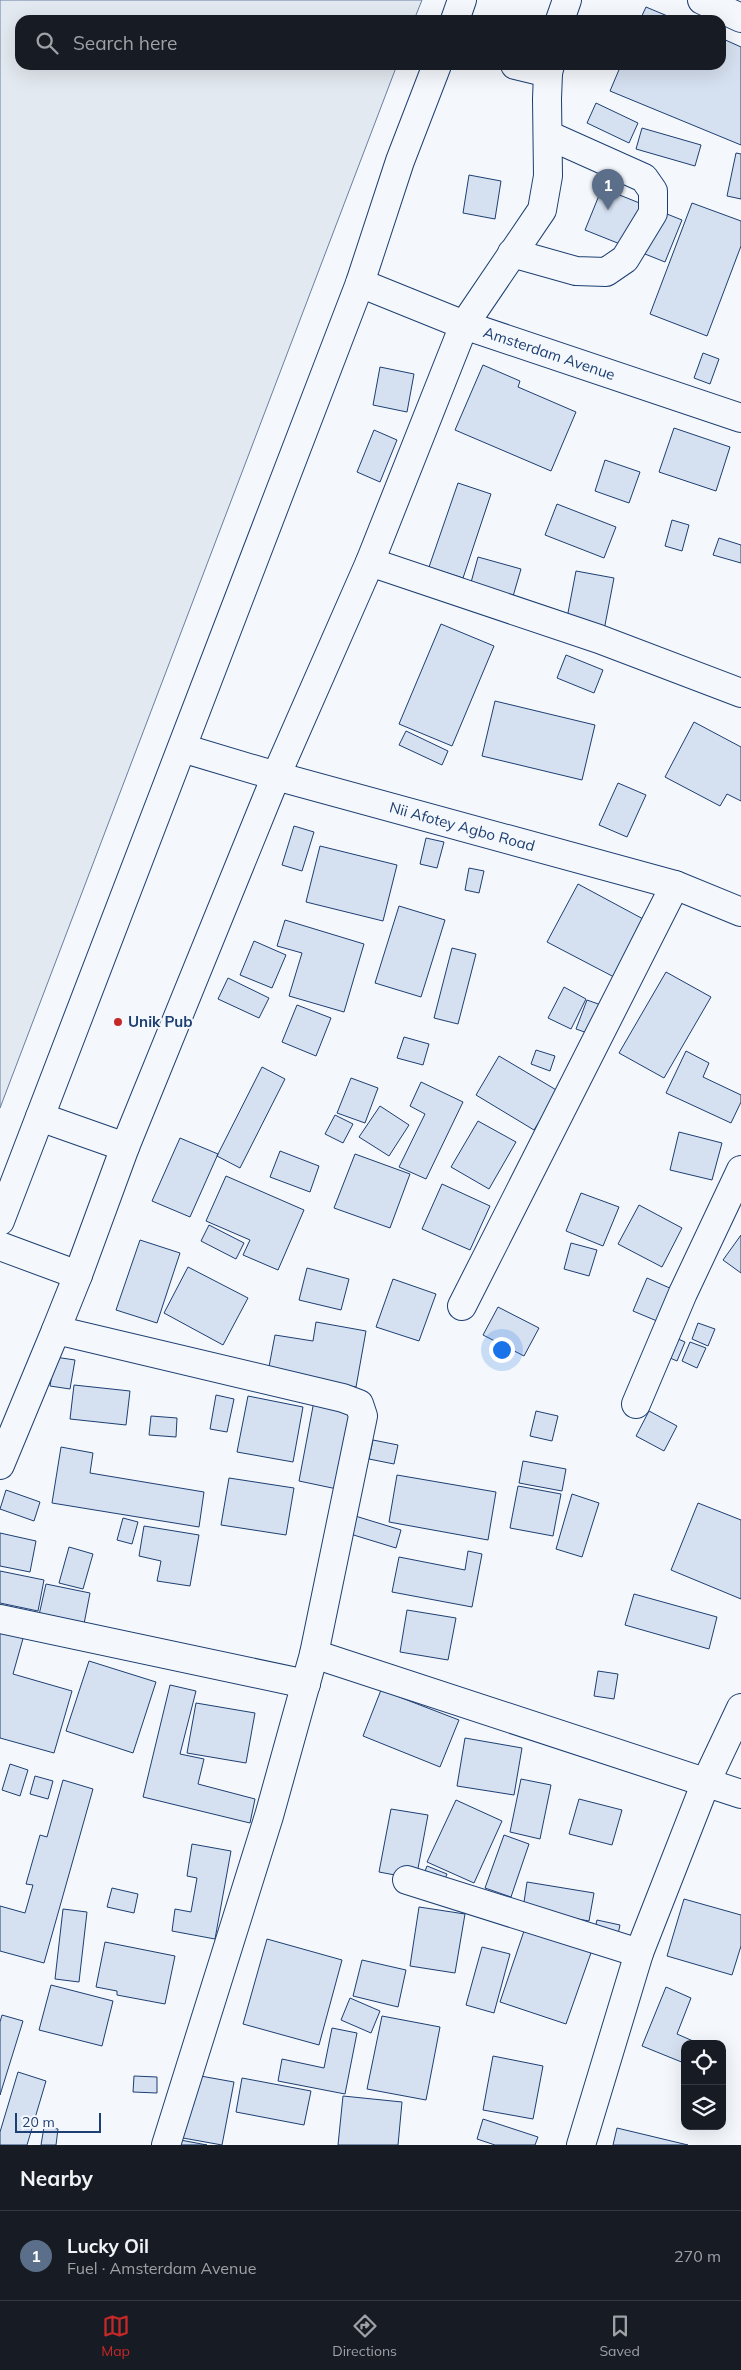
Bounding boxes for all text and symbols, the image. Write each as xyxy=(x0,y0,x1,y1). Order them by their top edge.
search box xyxy=(15,15,726,70)
icon: search xyxy=(33,29,61,57)
text: Search here xyxy=(73,31,177,55)
pin: 1 xyxy=(592,169,624,210)
street label: Amsterdam Avenue xyxy=(481,322,618,384)
street label: Nii Afotey Agbo Road xyxy=(387,797,537,855)
place label: Unik Pub xyxy=(128,1012,193,1031)
marker: Unik Pub xyxy=(112,1016,124,1028)
your location xyxy=(489,1337,515,1363)
map controls xyxy=(681,2040,726,2130)
button: locate xyxy=(681,2040,726,2085)
button: layers xyxy=(681,2085,726,2130)
scale bar xyxy=(15,2110,101,2133)
text: 20 m xyxy=(22,2113,55,2131)
text: Nearby xyxy=(20,2165,93,2191)
text: Lucky Oil xyxy=(67,2234,149,2258)
text: 1 xyxy=(31,2246,41,2266)
text: 270 m xyxy=(674,2246,721,2266)
text: Fuel · Amsterdam Avenue xyxy=(67,2258,256,2278)
tab: Map xyxy=(101,2312,130,2360)
tab: Directions xyxy=(332,2312,397,2360)
tab: Saved xyxy=(599,2312,640,2360)

